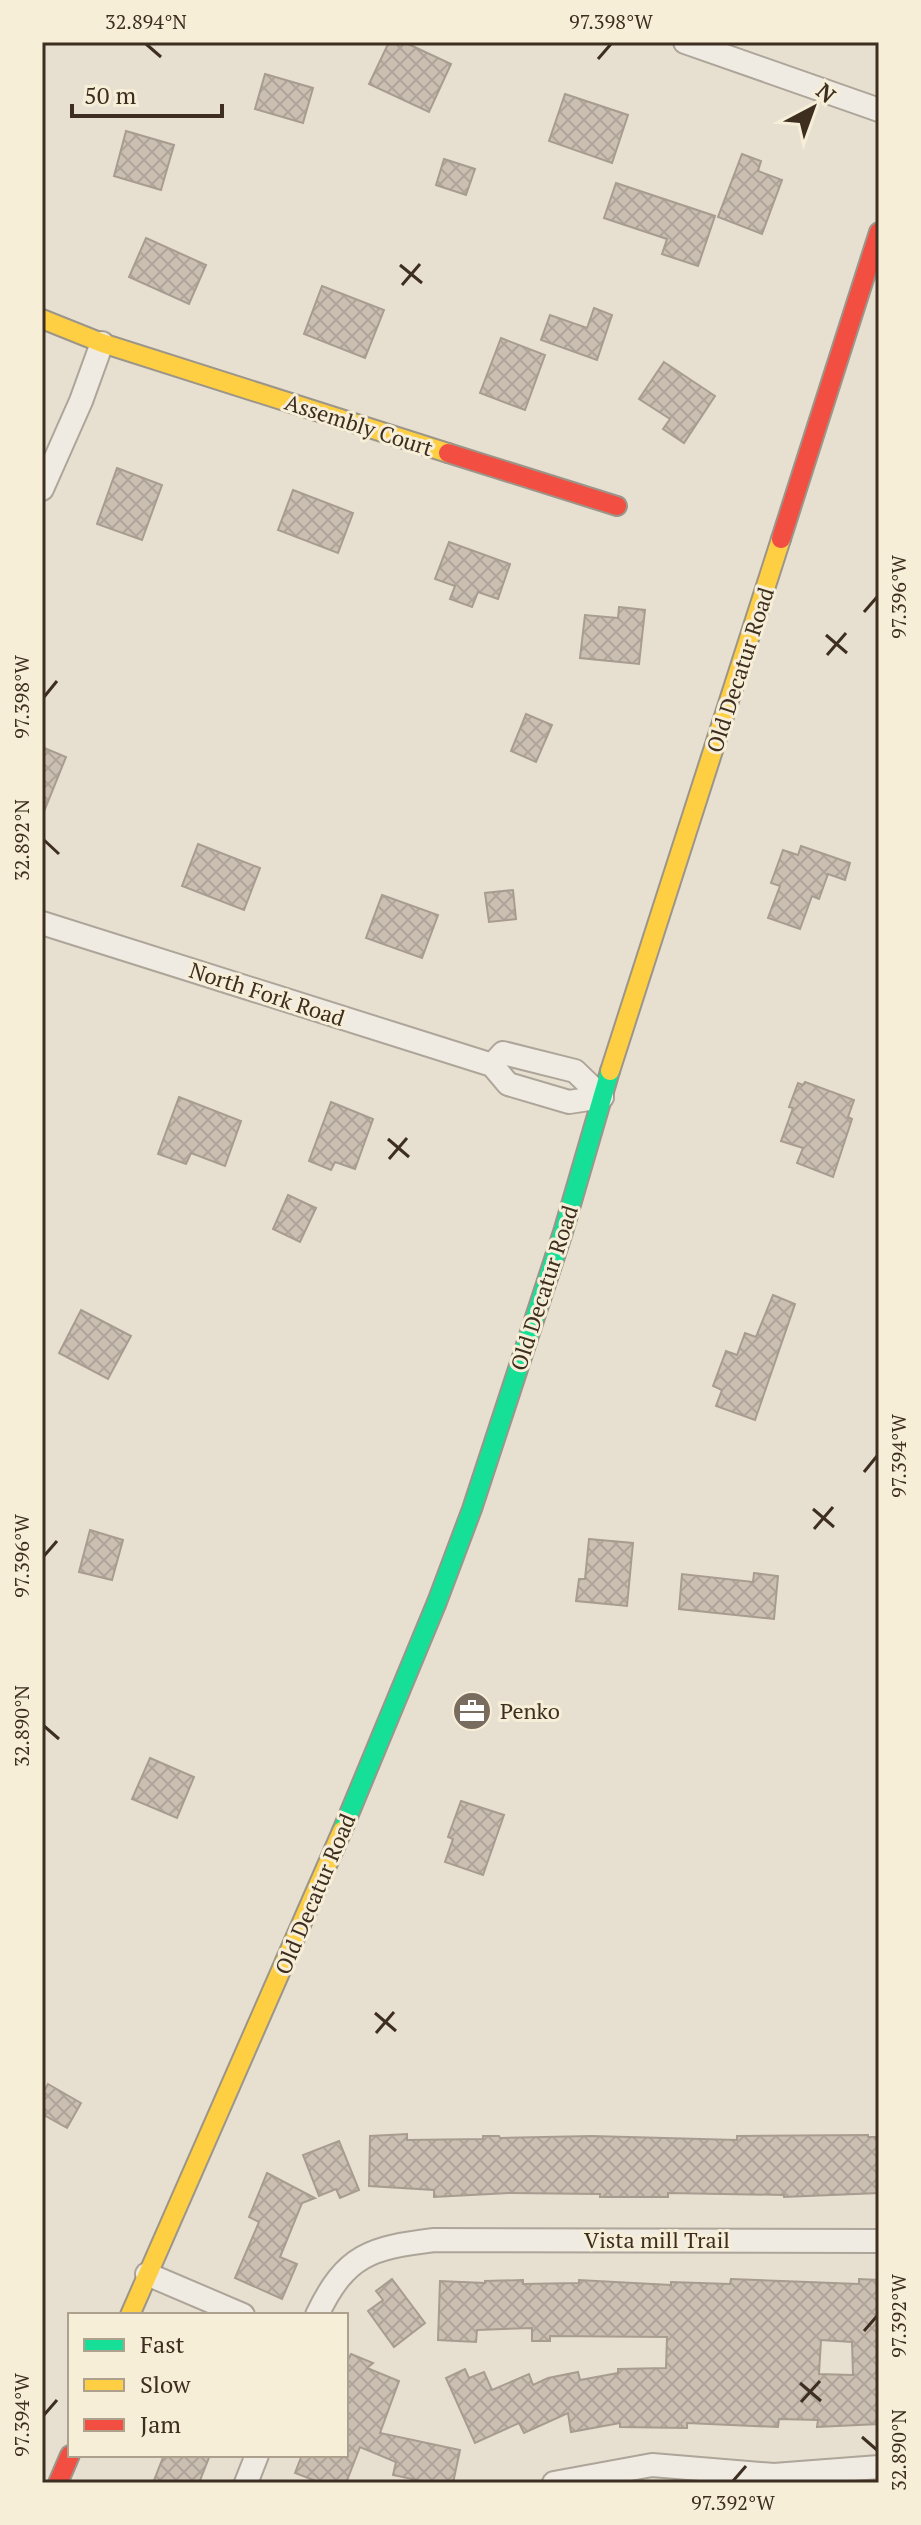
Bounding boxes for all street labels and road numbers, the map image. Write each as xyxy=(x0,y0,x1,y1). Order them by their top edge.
street label: Assembly Court xyxy=(281,387,437,462)
street label: Old Decatur Road xyxy=(699,584,780,756)
street label: North Fork Road xyxy=(186,955,348,1032)
street label: Old Decatur Road xyxy=(503,1202,584,1374)
street label: Old Decatur Road xyxy=(268,1809,362,1979)
street label: Vista mill Trail xyxy=(584,2225,730,2254)

